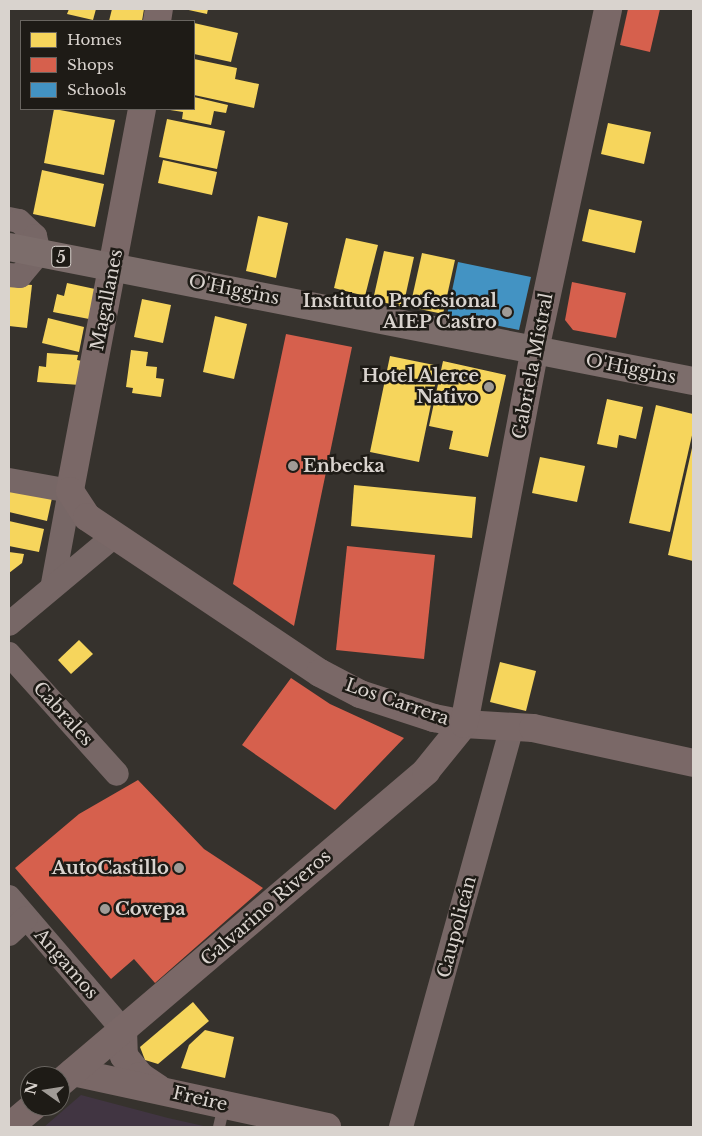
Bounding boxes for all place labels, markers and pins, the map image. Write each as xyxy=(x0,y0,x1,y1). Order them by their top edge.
place label: Instituto Profesional AIEP Castro xyxy=(303,291,497,334)
marker: Instituto Profesional AIEP Castro xyxy=(501,306,513,318)
place label: Hotel Alerce Nativo xyxy=(361,366,479,408)
marker: Hotel Alerce Nativo xyxy=(483,381,495,393)
place label: Enbecka xyxy=(303,455,385,477)
marker: Enbecka xyxy=(287,460,299,472)
place label: AutoCastillo xyxy=(52,857,169,879)
marker: AutoCastillo xyxy=(173,862,185,874)
place label: Covepa xyxy=(115,898,186,920)
marker: Covepa xyxy=(99,903,111,915)

